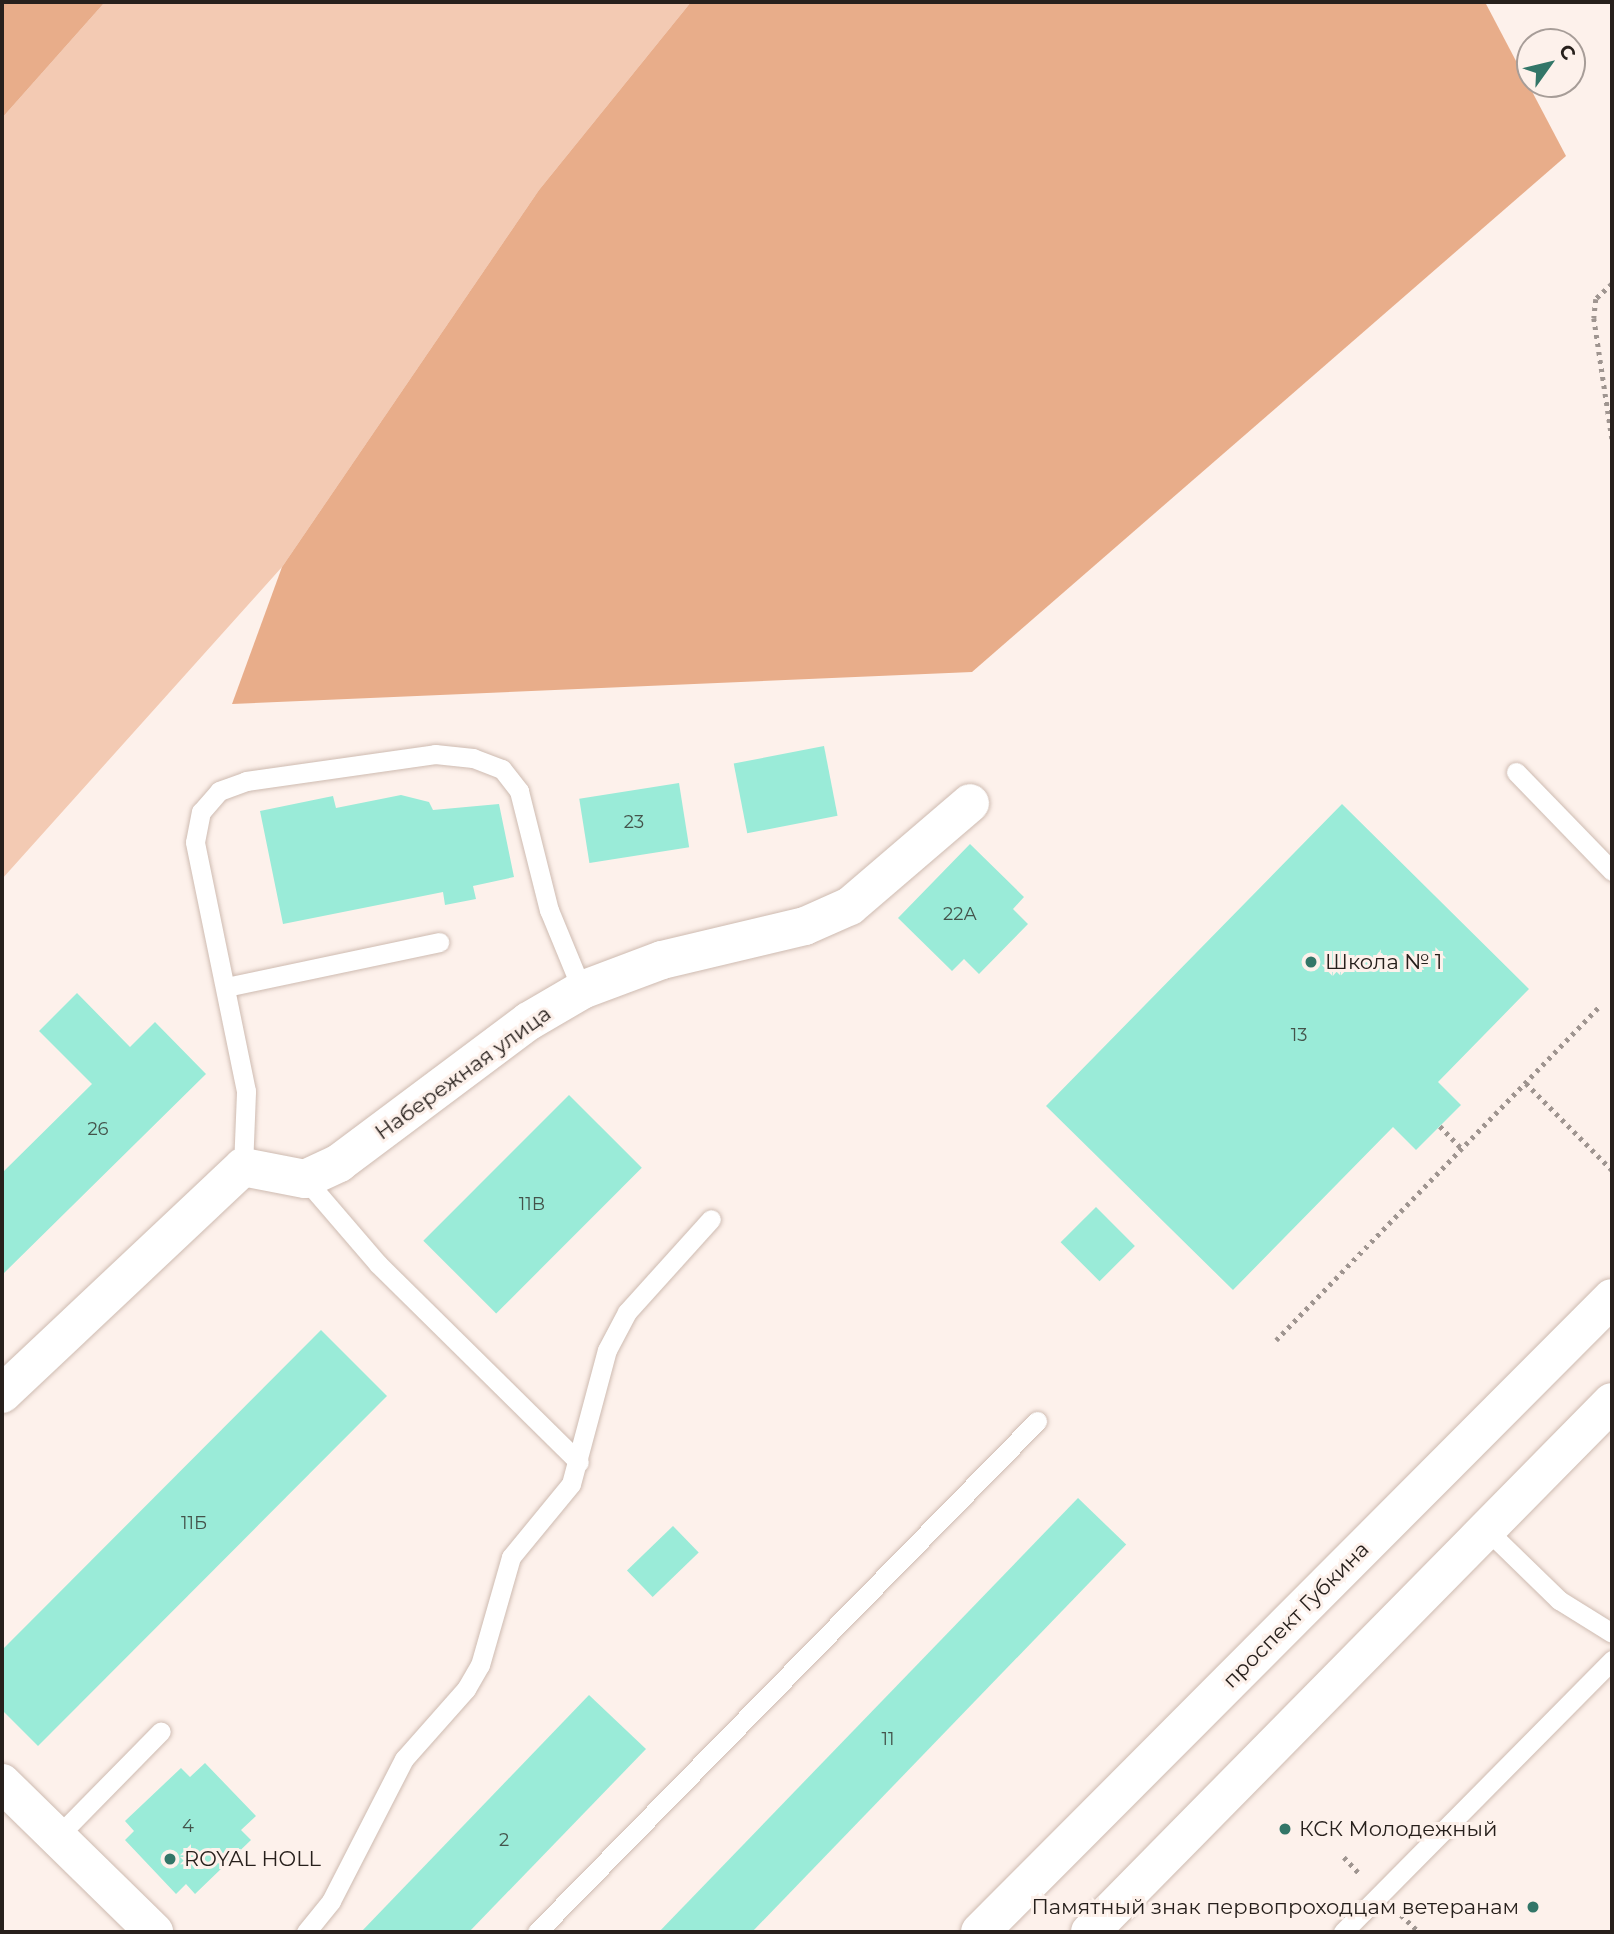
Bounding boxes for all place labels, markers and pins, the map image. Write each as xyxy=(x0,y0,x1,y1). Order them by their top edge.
place label: Школа № 1 xyxy=(1325,949,1442,975)
marker: Школа № 1 xyxy=(1303,954,1319,970)
place label: КСК Молодежный xyxy=(1299,1816,1497,1842)
marker: КСК Молодежный xyxy=(1277,1821,1293,1837)
place label: ROYAL HOLL xyxy=(184,1846,321,1872)
marker: ROYAL HOLL xyxy=(162,1851,178,1867)
place label: Памятный знак первопроходцам ветеранам xyxy=(1031,1894,1519,1920)
marker: Памятный знак первопроходцам ветеранам xyxy=(1525,1899,1541,1915)

